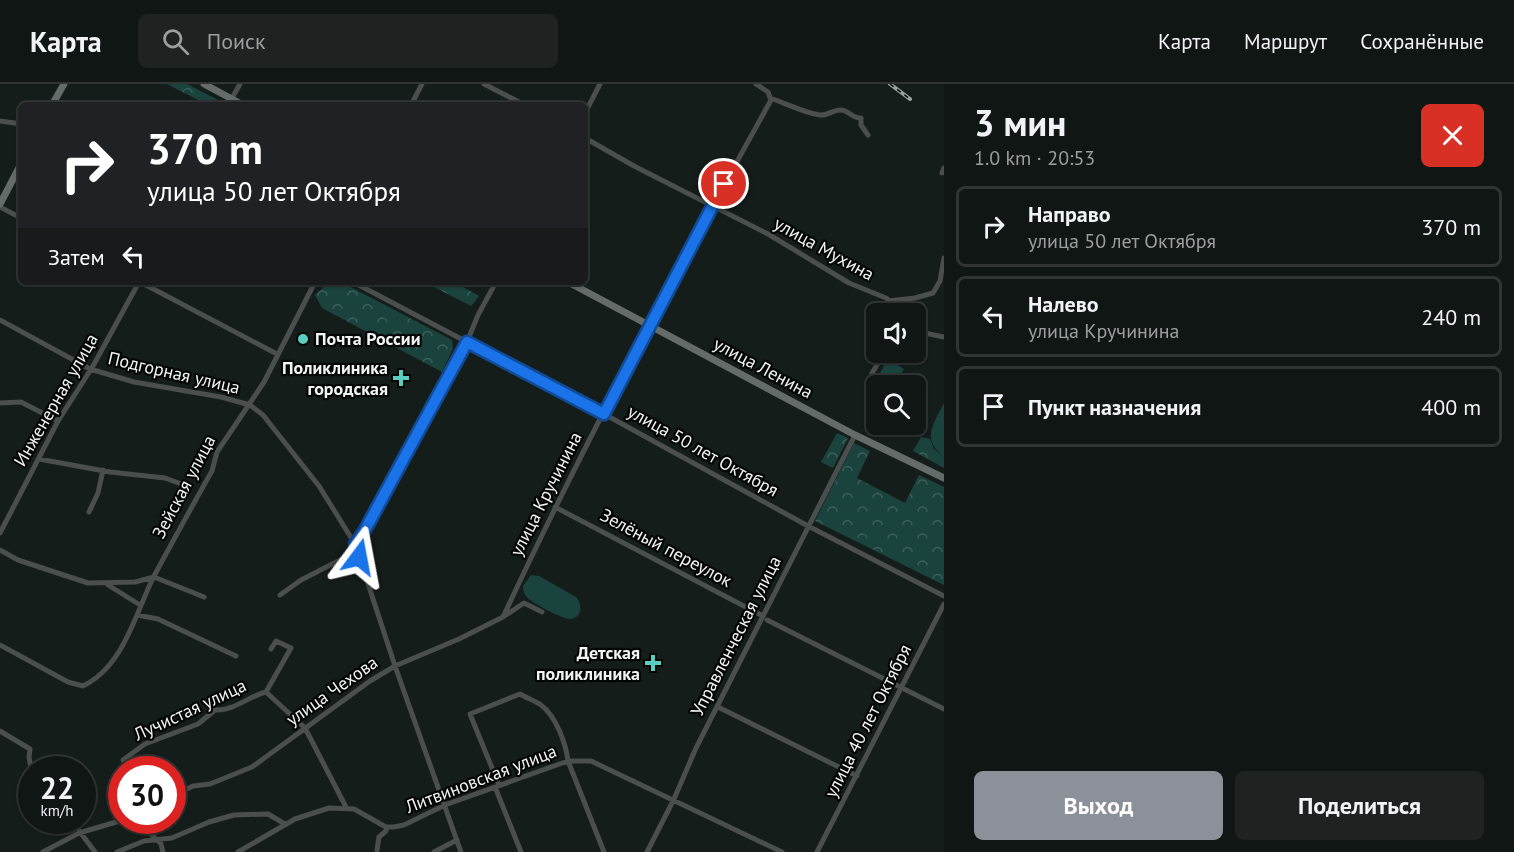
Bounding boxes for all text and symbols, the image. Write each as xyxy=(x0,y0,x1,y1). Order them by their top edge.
search box xyxy=(138,14,558,68)
text: Карта xyxy=(30,23,102,60)
icon: search xyxy=(159,25,192,58)
text: Поиск xyxy=(207,27,266,55)
text: Карта xyxy=(1158,28,1211,55)
text: Маршрут xyxy=(1244,28,1327,55)
text: Сохранённые xyxy=(1360,28,1484,55)
text: 3 мин xyxy=(974,99,1066,146)
button: close xyxy=(1421,104,1484,167)
text: 370 m xyxy=(147,121,263,176)
icon: right xyxy=(48,126,126,204)
text: 1.0 km · 20:53 xyxy=(974,145,1095,171)
pin xyxy=(698,158,749,209)
icon: arrive xyxy=(707,167,740,200)
text: улица 50 лет Октября xyxy=(147,174,401,208)
text: Направо xyxy=(1028,200,1111,228)
icon: right xyxy=(977,210,1010,243)
street label: улица Мухина xyxy=(770,212,878,286)
text: 370 m xyxy=(1421,213,1481,241)
text: улица 50 лет Октября xyxy=(1028,228,1216,254)
icon: left xyxy=(117,240,150,273)
text: Затем xyxy=(48,243,105,271)
text: Налево xyxy=(1028,290,1099,318)
icon: left xyxy=(977,300,1010,333)
map controls xyxy=(866,303,926,435)
button: sound xyxy=(866,303,926,363)
text: 240 m xyxy=(1421,303,1481,331)
text: улица Кручинина xyxy=(1028,318,1180,344)
place label: Почта России xyxy=(315,327,420,350)
street label: Инженерная улица xyxy=(8,329,103,470)
marker: Почта России xyxy=(296,332,310,346)
street label: улица Ленина xyxy=(710,332,817,403)
street label: Подгорная улица xyxy=(106,346,242,399)
place label: Поликлиника городская xyxy=(282,356,388,400)
marker: Поликлиника городская xyxy=(392,369,410,387)
button: search xyxy=(866,375,926,435)
icon: arrive xyxy=(977,390,1010,423)
text: Пункт назначения xyxy=(1028,393,1201,421)
text: 400 m xyxy=(1421,393,1481,421)
street label: улица 50 лет Октября xyxy=(624,399,783,502)
street label: улица Кручинина xyxy=(504,428,587,560)
street label: Зейская улица xyxy=(147,431,220,542)
street label: Зелёный переулок xyxy=(597,503,736,592)
position arrow xyxy=(327,525,391,589)
street label: Управленческая улица xyxy=(685,552,786,720)
street label: улица 40 лет Октября xyxy=(819,640,916,801)
place label: Детская поликлиника xyxy=(536,641,640,685)
street label: улица Чехова xyxy=(281,651,382,731)
marker: Детская поликлиника xyxy=(644,654,662,672)
street label: Лучистая улица xyxy=(129,673,250,746)
street label: Литвиновская улица xyxy=(401,739,560,818)
speed limit sign: 30 xyxy=(108,756,186,834)
text: 22 xyxy=(40,768,74,807)
button: Выход xyxy=(974,771,1223,840)
button: Поделиться xyxy=(1235,771,1484,840)
text: km/h xyxy=(41,801,73,820)

